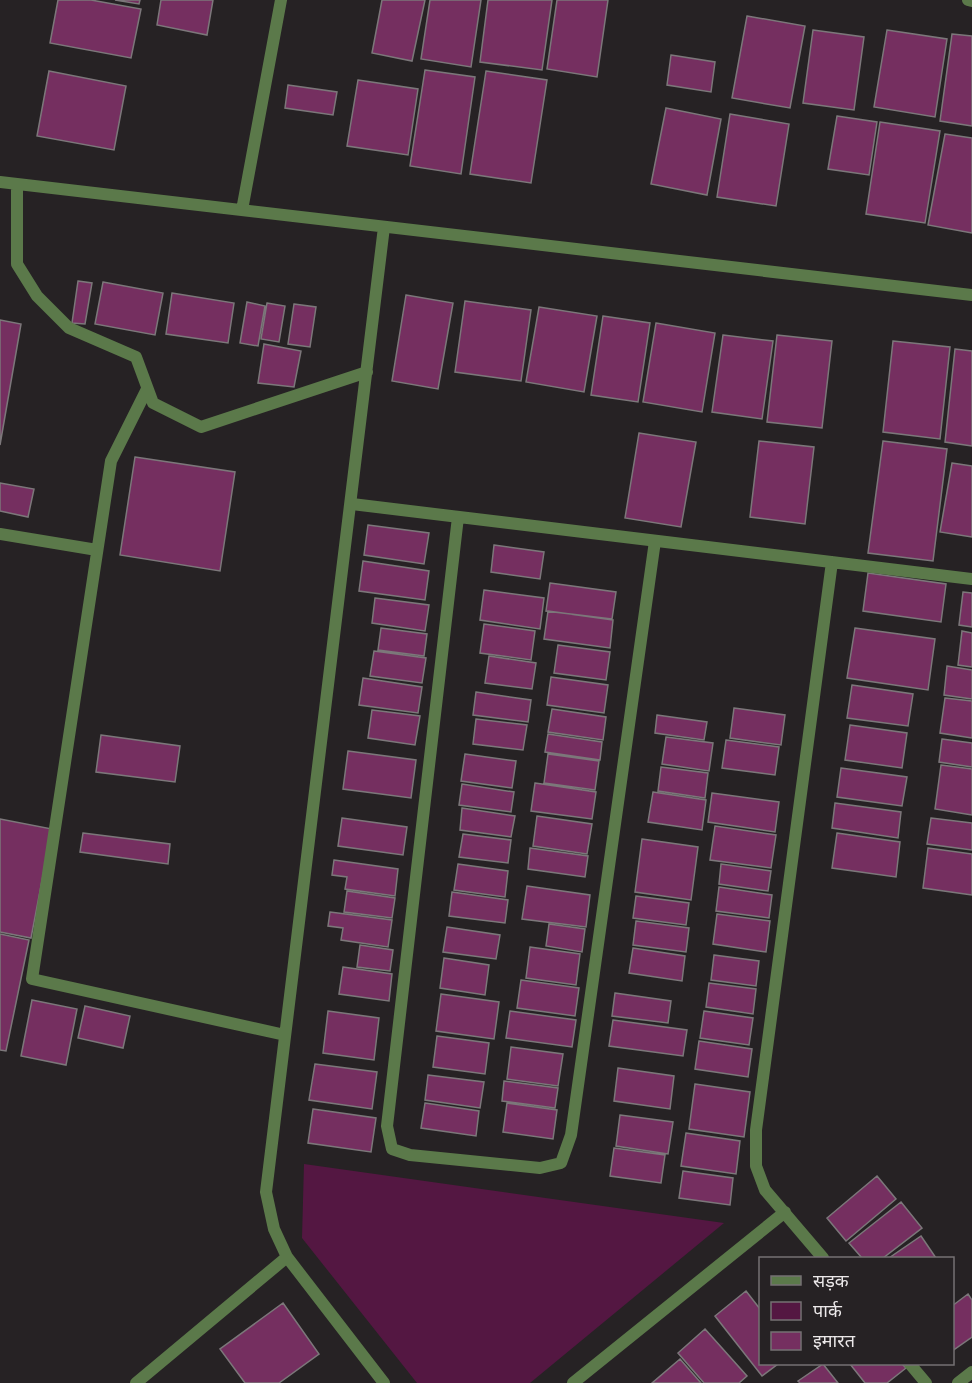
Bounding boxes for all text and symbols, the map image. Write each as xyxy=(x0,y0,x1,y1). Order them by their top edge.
legend xyxy=(759,1257,954,1365)
text: सड़क xyxy=(813,1270,850,1292)
text: पार्क xyxy=(813,1300,843,1322)
text: इमारत xyxy=(813,1330,856,1352)

